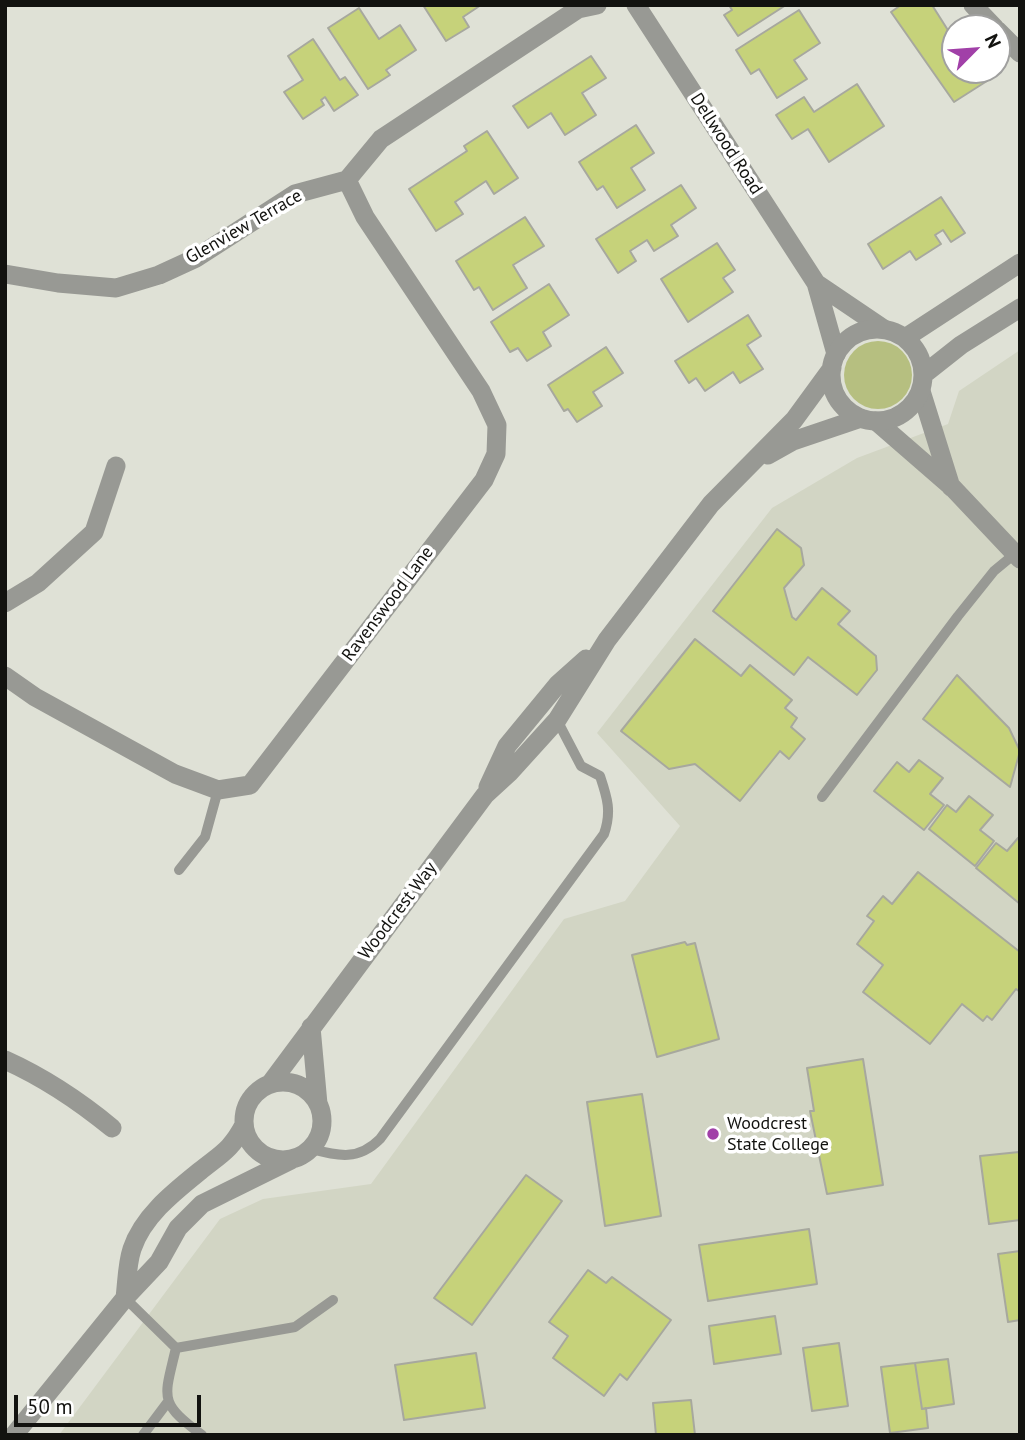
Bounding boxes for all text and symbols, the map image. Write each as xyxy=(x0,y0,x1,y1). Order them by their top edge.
north arrow xyxy=(941,14,1011,84)
text: N xyxy=(980,30,1007,52)
street label: Dellwood Road xyxy=(685,89,767,199)
street label: Glenview Terrace xyxy=(182,185,306,269)
street label: Ravenswood Lane xyxy=(338,542,438,666)
street label: Woodcrest Way xyxy=(354,858,442,964)
place label: Woodcrest State College xyxy=(727,1113,829,1156)
marker: Woodcrest State College xyxy=(705,1126,721,1142)
scale bar xyxy=(18,1380,205,1424)
text: 50 m xyxy=(27,1393,73,1420)

